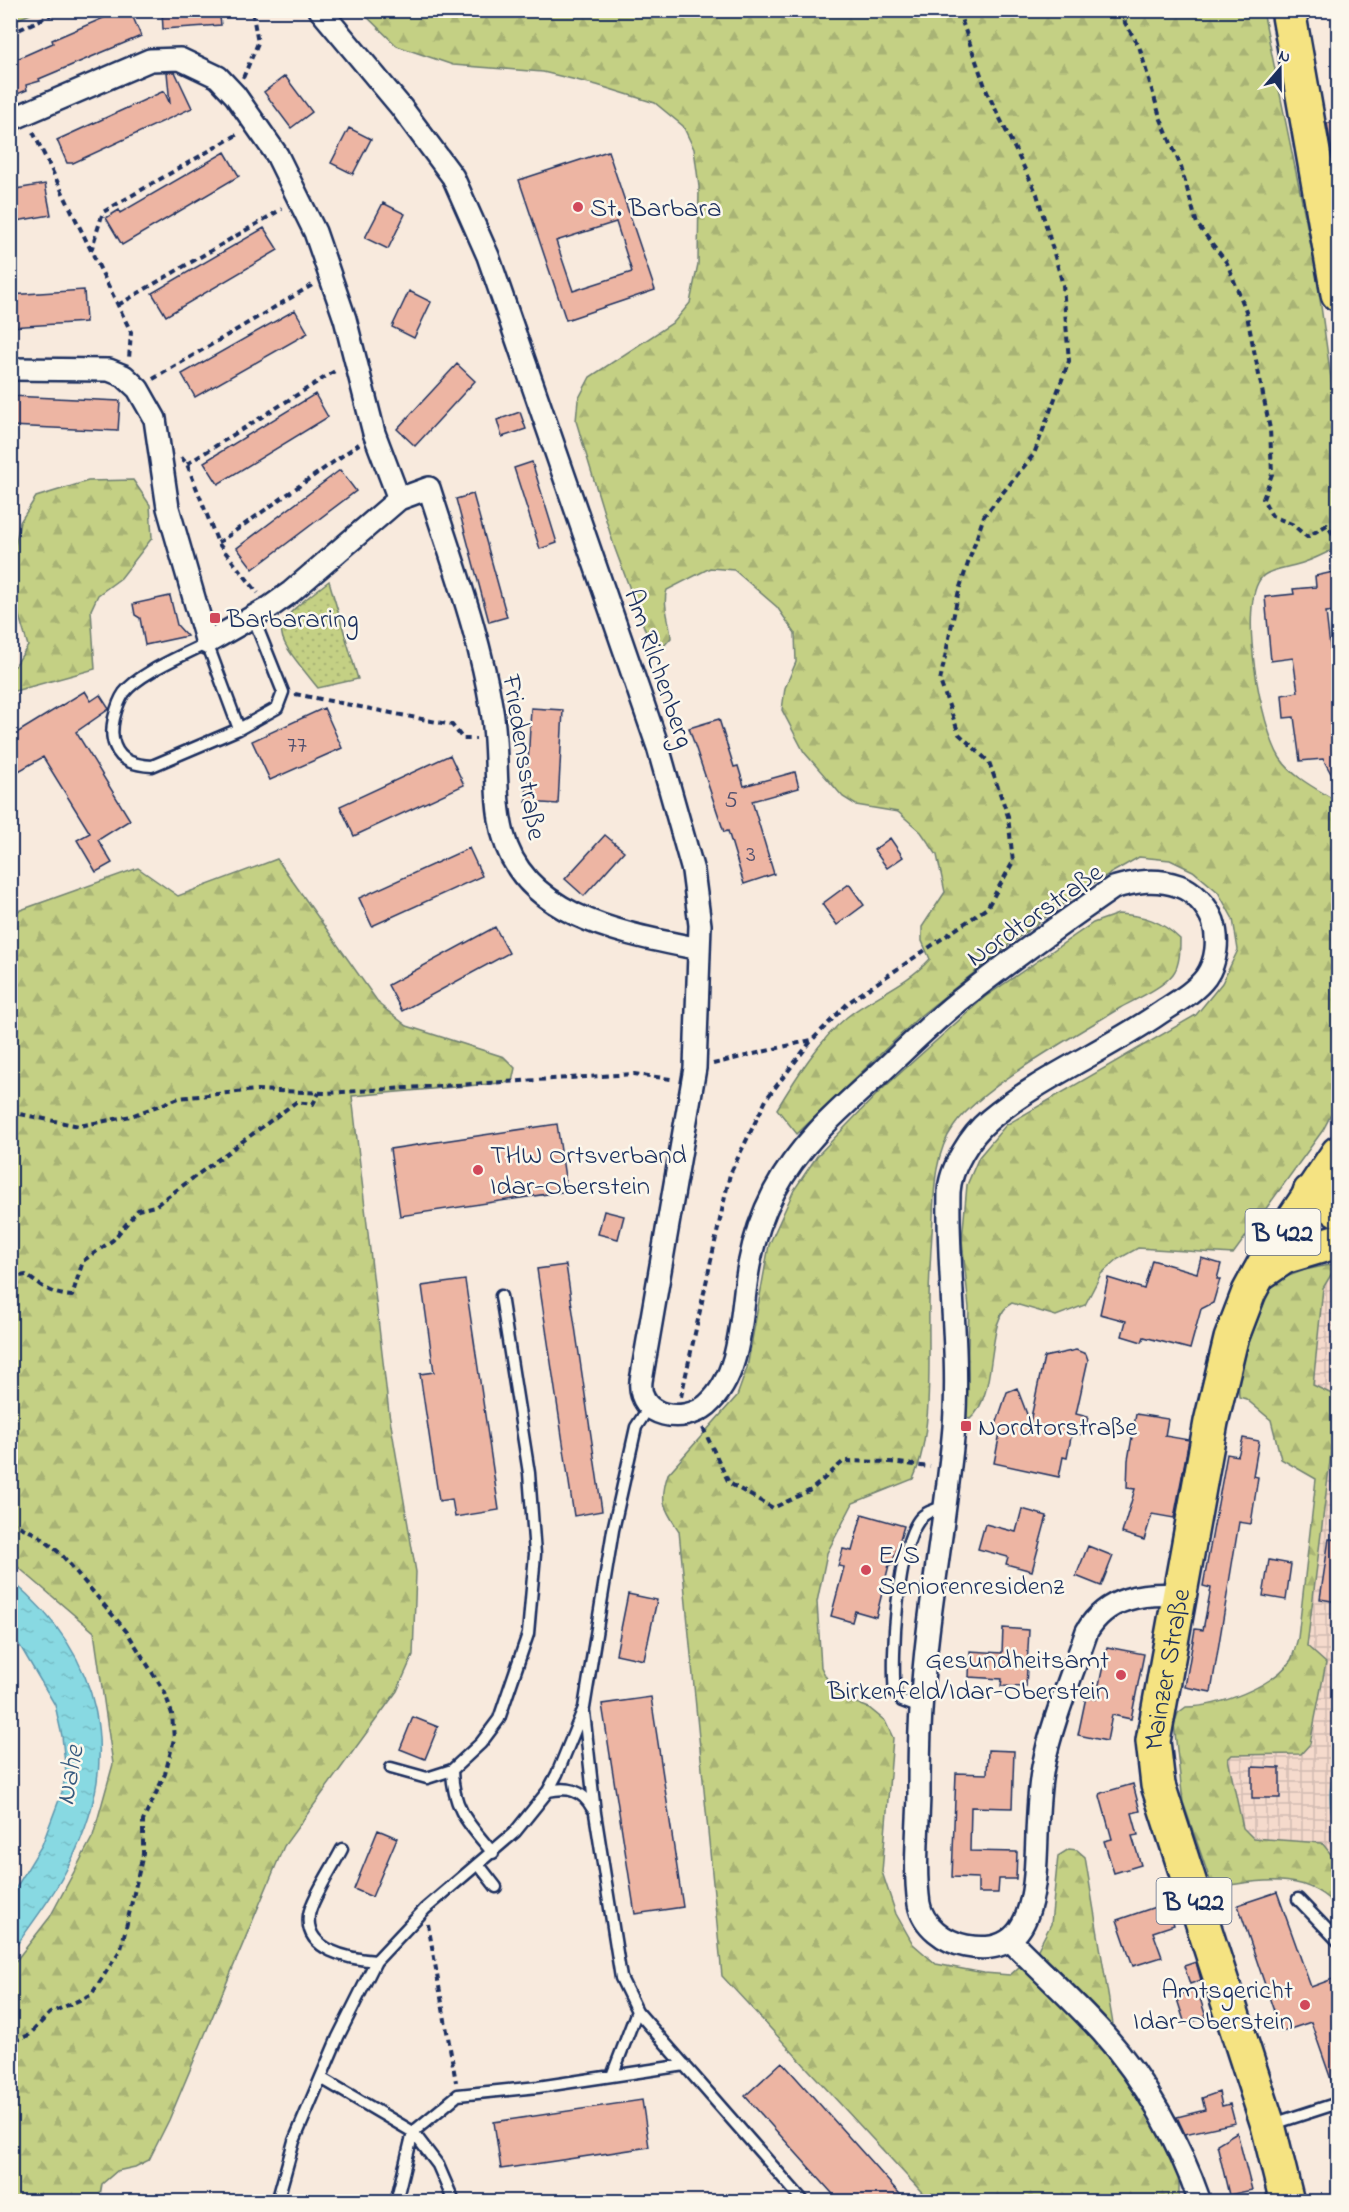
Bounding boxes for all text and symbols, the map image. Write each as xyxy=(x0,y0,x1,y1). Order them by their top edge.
north arrow xyxy=(1250,39,1310,99)
text: N xyxy=(1275,44,1294,70)
place label: St. Barbara xyxy=(590,190,722,229)
marker: St. Barbara xyxy=(571,200,585,214)
street label: Am Rilchenberg xyxy=(612,584,703,754)
place label: Barbararing xyxy=(226,601,359,640)
marker: Barbararing xyxy=(208,611,222,625)
street label: Friedensstraße xyxy=(490,671,555,844)
house number: 77 xyxy=(287,729,307,764)
house number: 5 xyxy=(724,784,738,819)
house number: 3 xyxy=(746,838,756,873)
street label: Nordtorstraße xyxy=(959,854,1113,978)
place label: THW Ortsverband Idar-Oberstein xyxy=(490,1137,687,1207)
marker: THW Ortsverband Idar-Oberstein xyxy=(471,1163,485,1177)
road number: B 422 xyxy=(1246,1209,1320,1255)
place label: Nordtorstraße xyxy=(978,1409,1138,1448)
marker: Nordtorstraße xyxy=(959,1419,973,1433)
place label: E/S Seniorenresidenz xyxy=(878,1537,1065,1607)
marker: E/S Seniorenresidenz xyxy=(859,1563,873,1577)
street label: Mainzer Straße xyxy=(1135,1585,1202,1751)
place label: Gesundheitsamt Birkenfeld/Idar-Oberstein xyxy=(827,1642,1109,1712)
marker: Gesundheitsamt Birkenfeld/Idar-Oberstein xyxy=(1114,1668,1128,1682)
water label: Nahe xyxy=(46,1741,97,1809)
road number: B 422 xyxy=(1156,1878,1232,1924)
place label: Amtsgericht Idar-Oberstein xyxy=(1133,1972,1293,2042)
marker: Amtsgericht Idar-Oberstein xyxy=(1298,1998,1312,2012)

